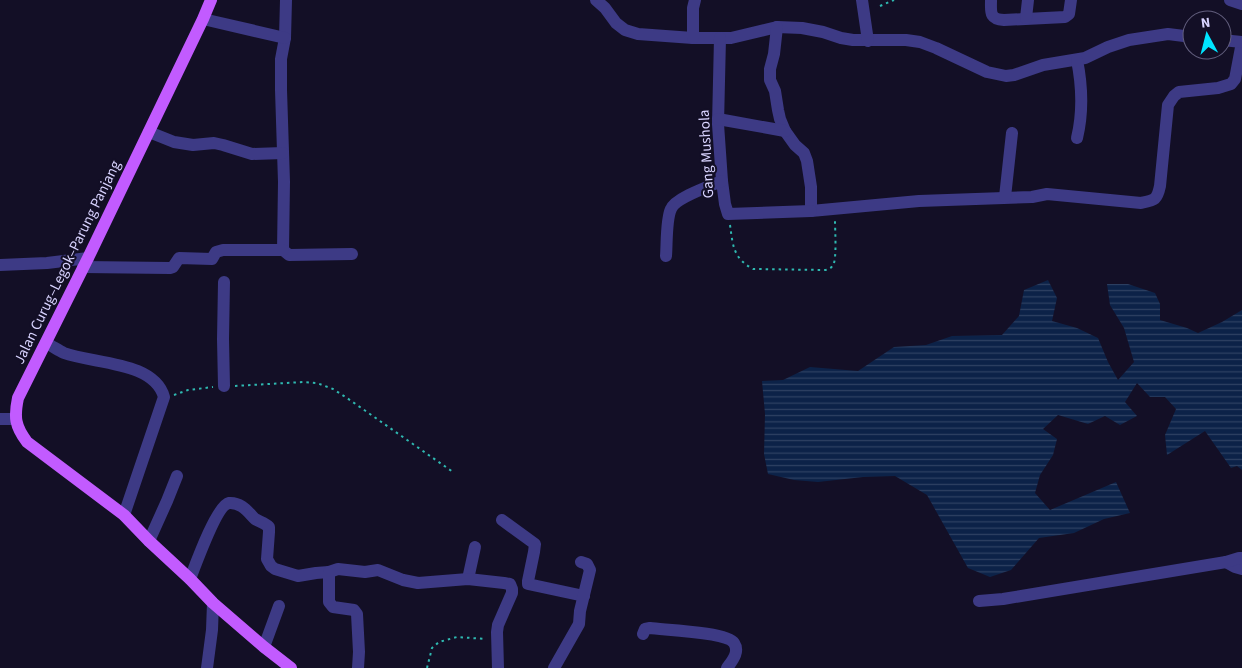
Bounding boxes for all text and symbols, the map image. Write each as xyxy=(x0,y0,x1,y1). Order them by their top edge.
north arrow xyxy=(1182,10,1232,60)
text: N xyxy=(1200,13,1211,34)
street label: Gang Mushola xyxy=(694,109,719,199)
street label: Jalan Curug–Legok–Parung Panjang xyxy=(9,157,126,368)

